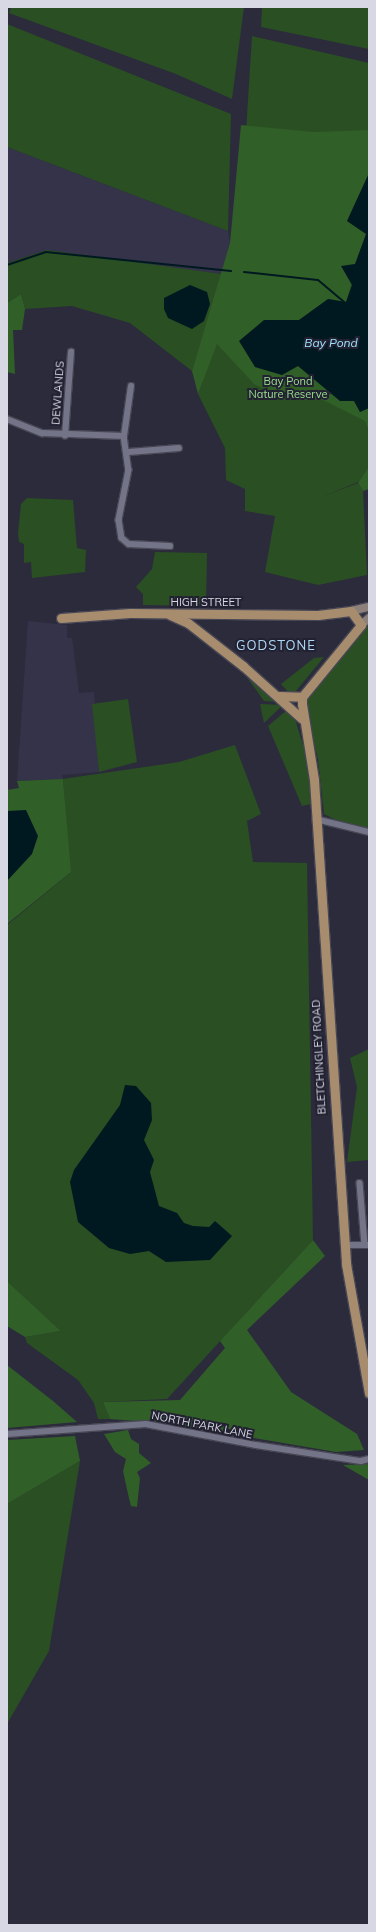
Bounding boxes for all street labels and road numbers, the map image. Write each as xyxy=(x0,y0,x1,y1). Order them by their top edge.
street label: DEWLANDS xyxy=(49,361,67,425)
street label: HIGH STREET xyxy=(171,595,241,609)
street label: BLETCHINGLEY ROAD xyxy=(309,999,329,1115)
street label: NORTH PARK LANE xyxy=(150,1409,254,1441)

